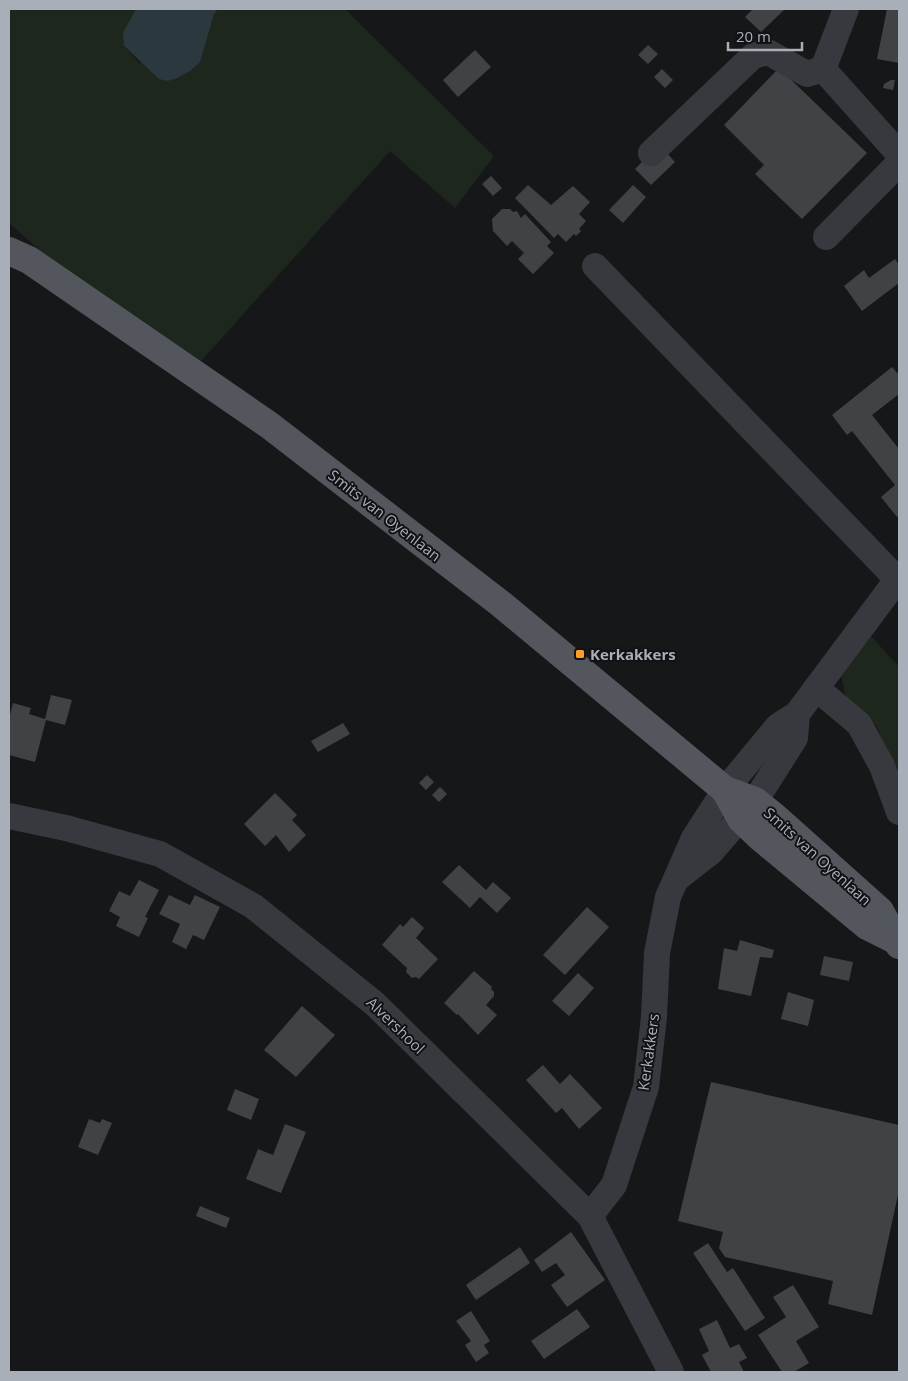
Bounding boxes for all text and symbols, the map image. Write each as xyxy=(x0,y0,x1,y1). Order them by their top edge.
scale bar xyxy=(728,20,802,52)
text: 20 m xyxy=(736,26,771,46)
street label: Smits van Oyenlaan xyxy=(325,465,445,565)
place label: Kerkakkers xyxy=(590,644,676,664)
marker: Kerkakkers xyxy=(574,648,586,660)
street label: Smits van Oyenlaan xyxy=(760,803,876,909)
street label: Alvershool xyxy=(363,992,429,1058)
street label: Kerkakkers xyxy=(633,1012,663,1092)

